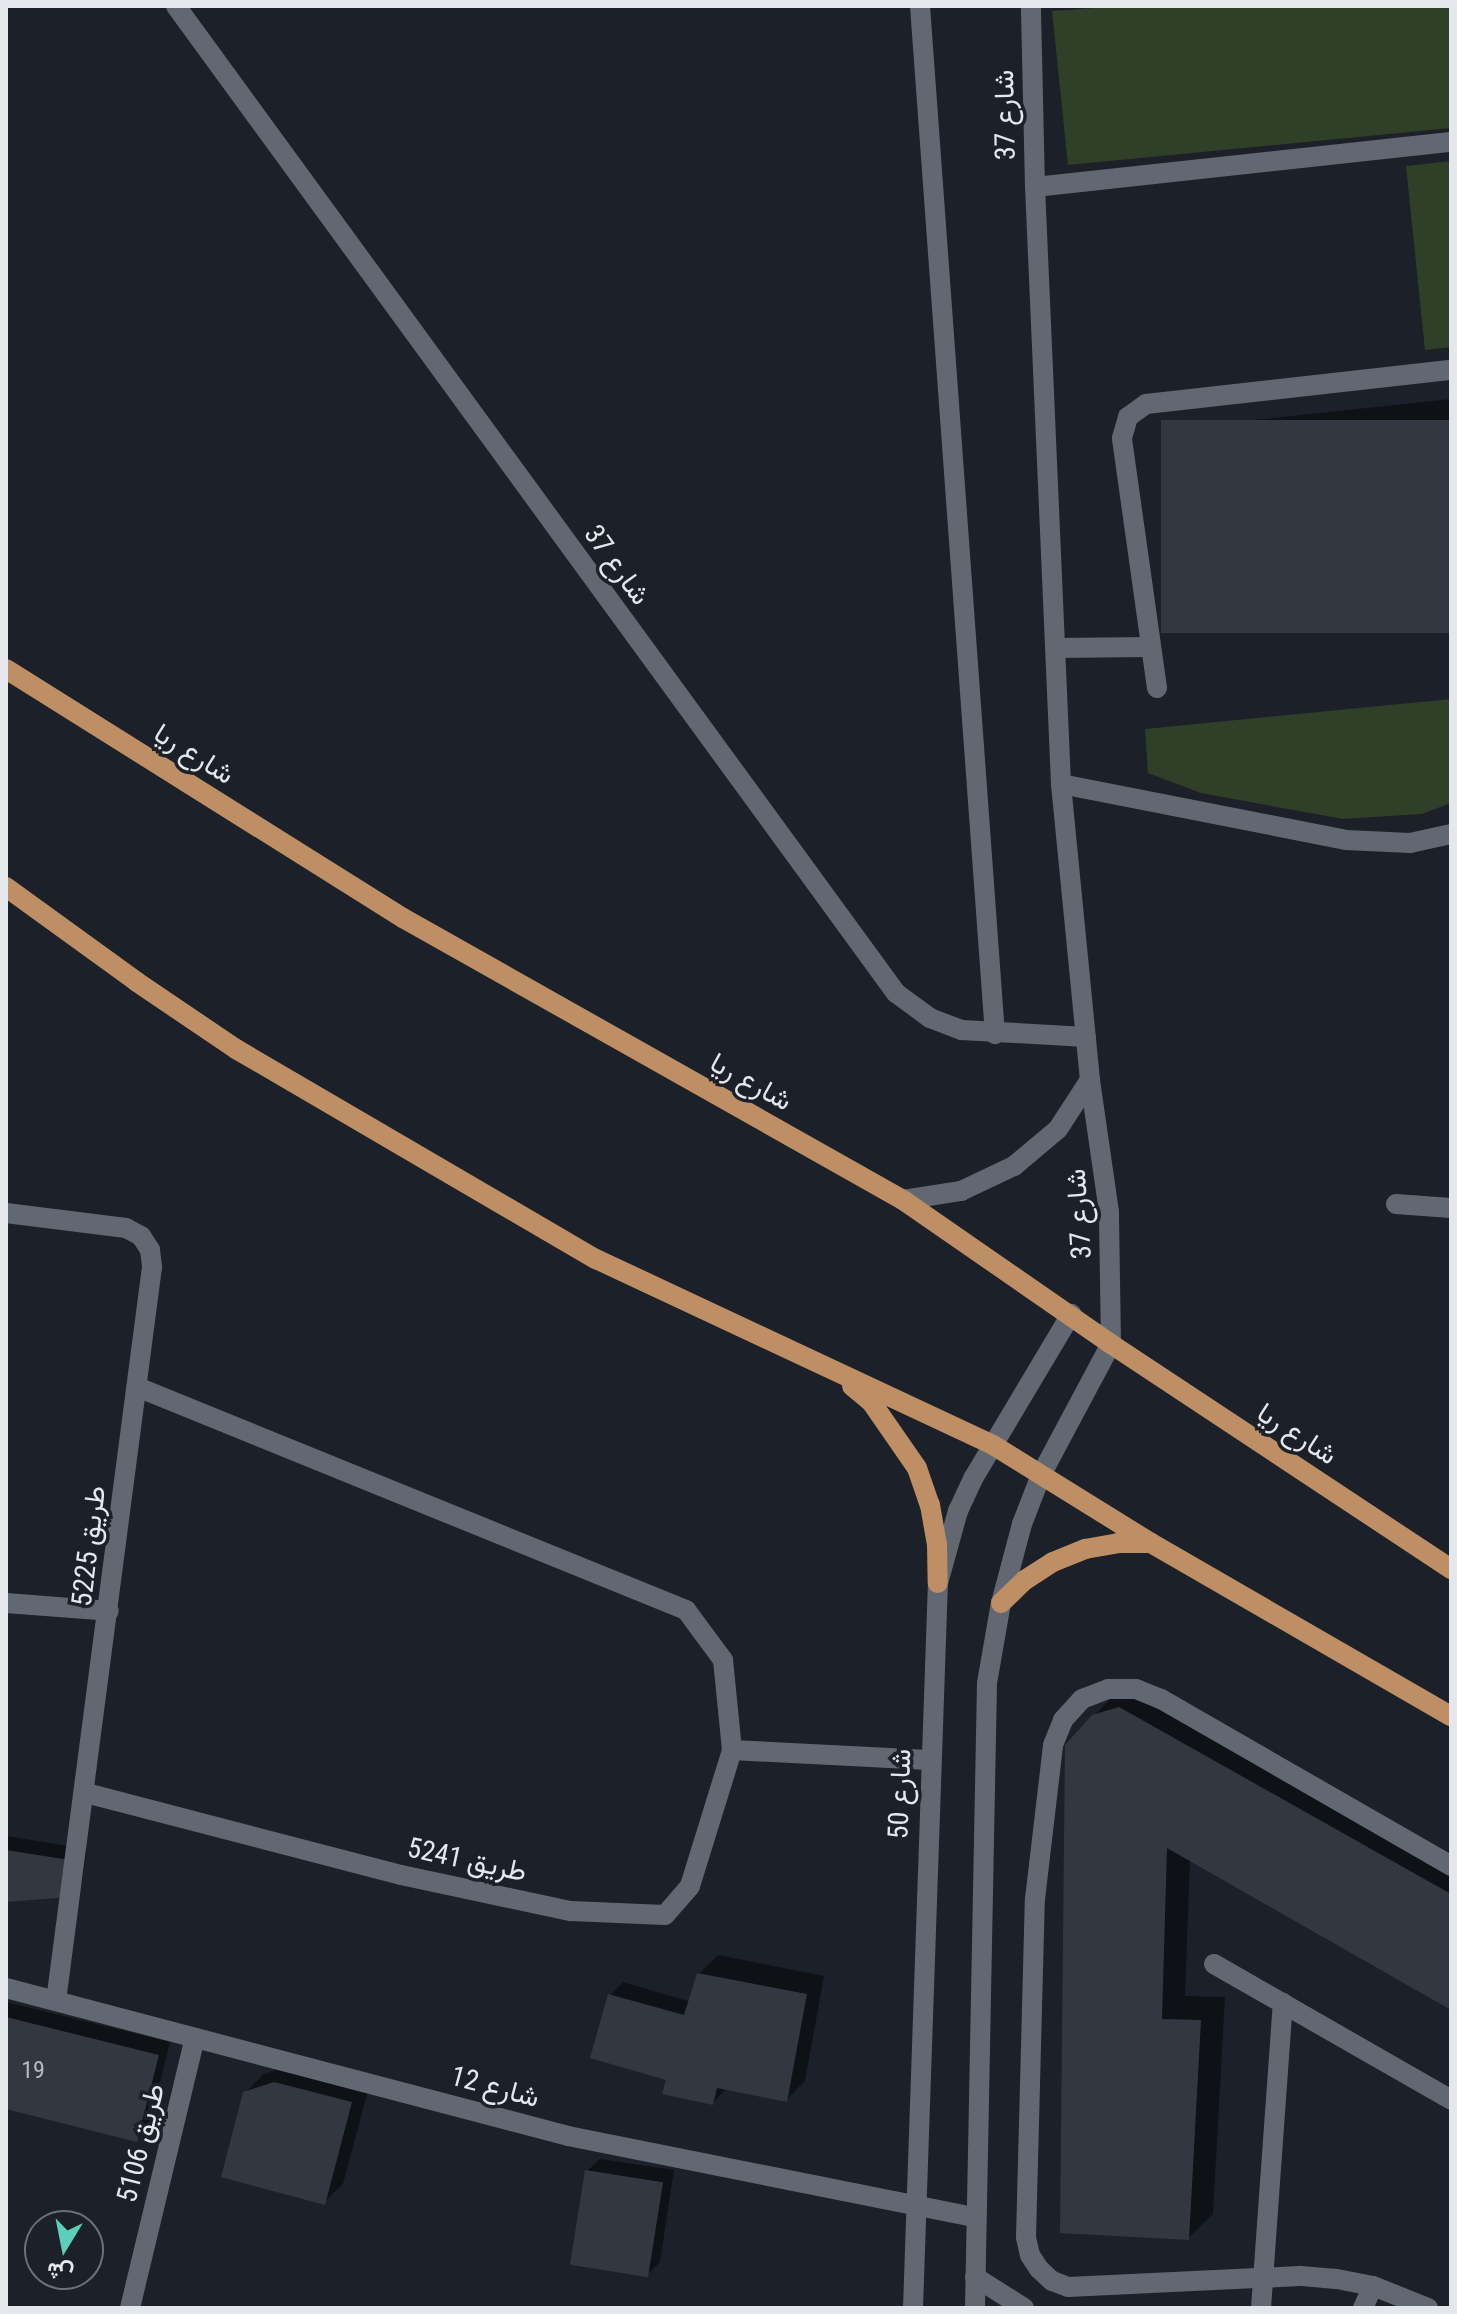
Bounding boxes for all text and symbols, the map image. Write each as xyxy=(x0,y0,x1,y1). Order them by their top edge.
street label: شارع 37 xyxy=(987,70,1023,160)
street label: شارع 37 xyxy=(577,519,657,611)
street label: شارع ريا xyxy=(148,716,240,792)
street label: شارع ريا xyxy=(704,1046,798,1118)
street label: شارع 37 xyxy=(1059,1168,1099,1260)
street label: شارع ريا xyxy=(1251,1396,1343,1472)
street label: طريق 5225 xyxy=(65,1484,113,1608)
street label: شارع 50 xyxy=(882,1748,918,1840)
street label: طريق 5241 xyxy=(404,1831,530,1889)
house number: 19 xyxy=(21,2057,45,2085)
street label: شارع 12 xyxy=(447,2059,543,2115)
street label: طريق 5106 xyxy=(110,2080,172,2206)
north arrow xyxy=(24,2210,104,2290)
text: ش xyxy=(45,2258,75,2287)

